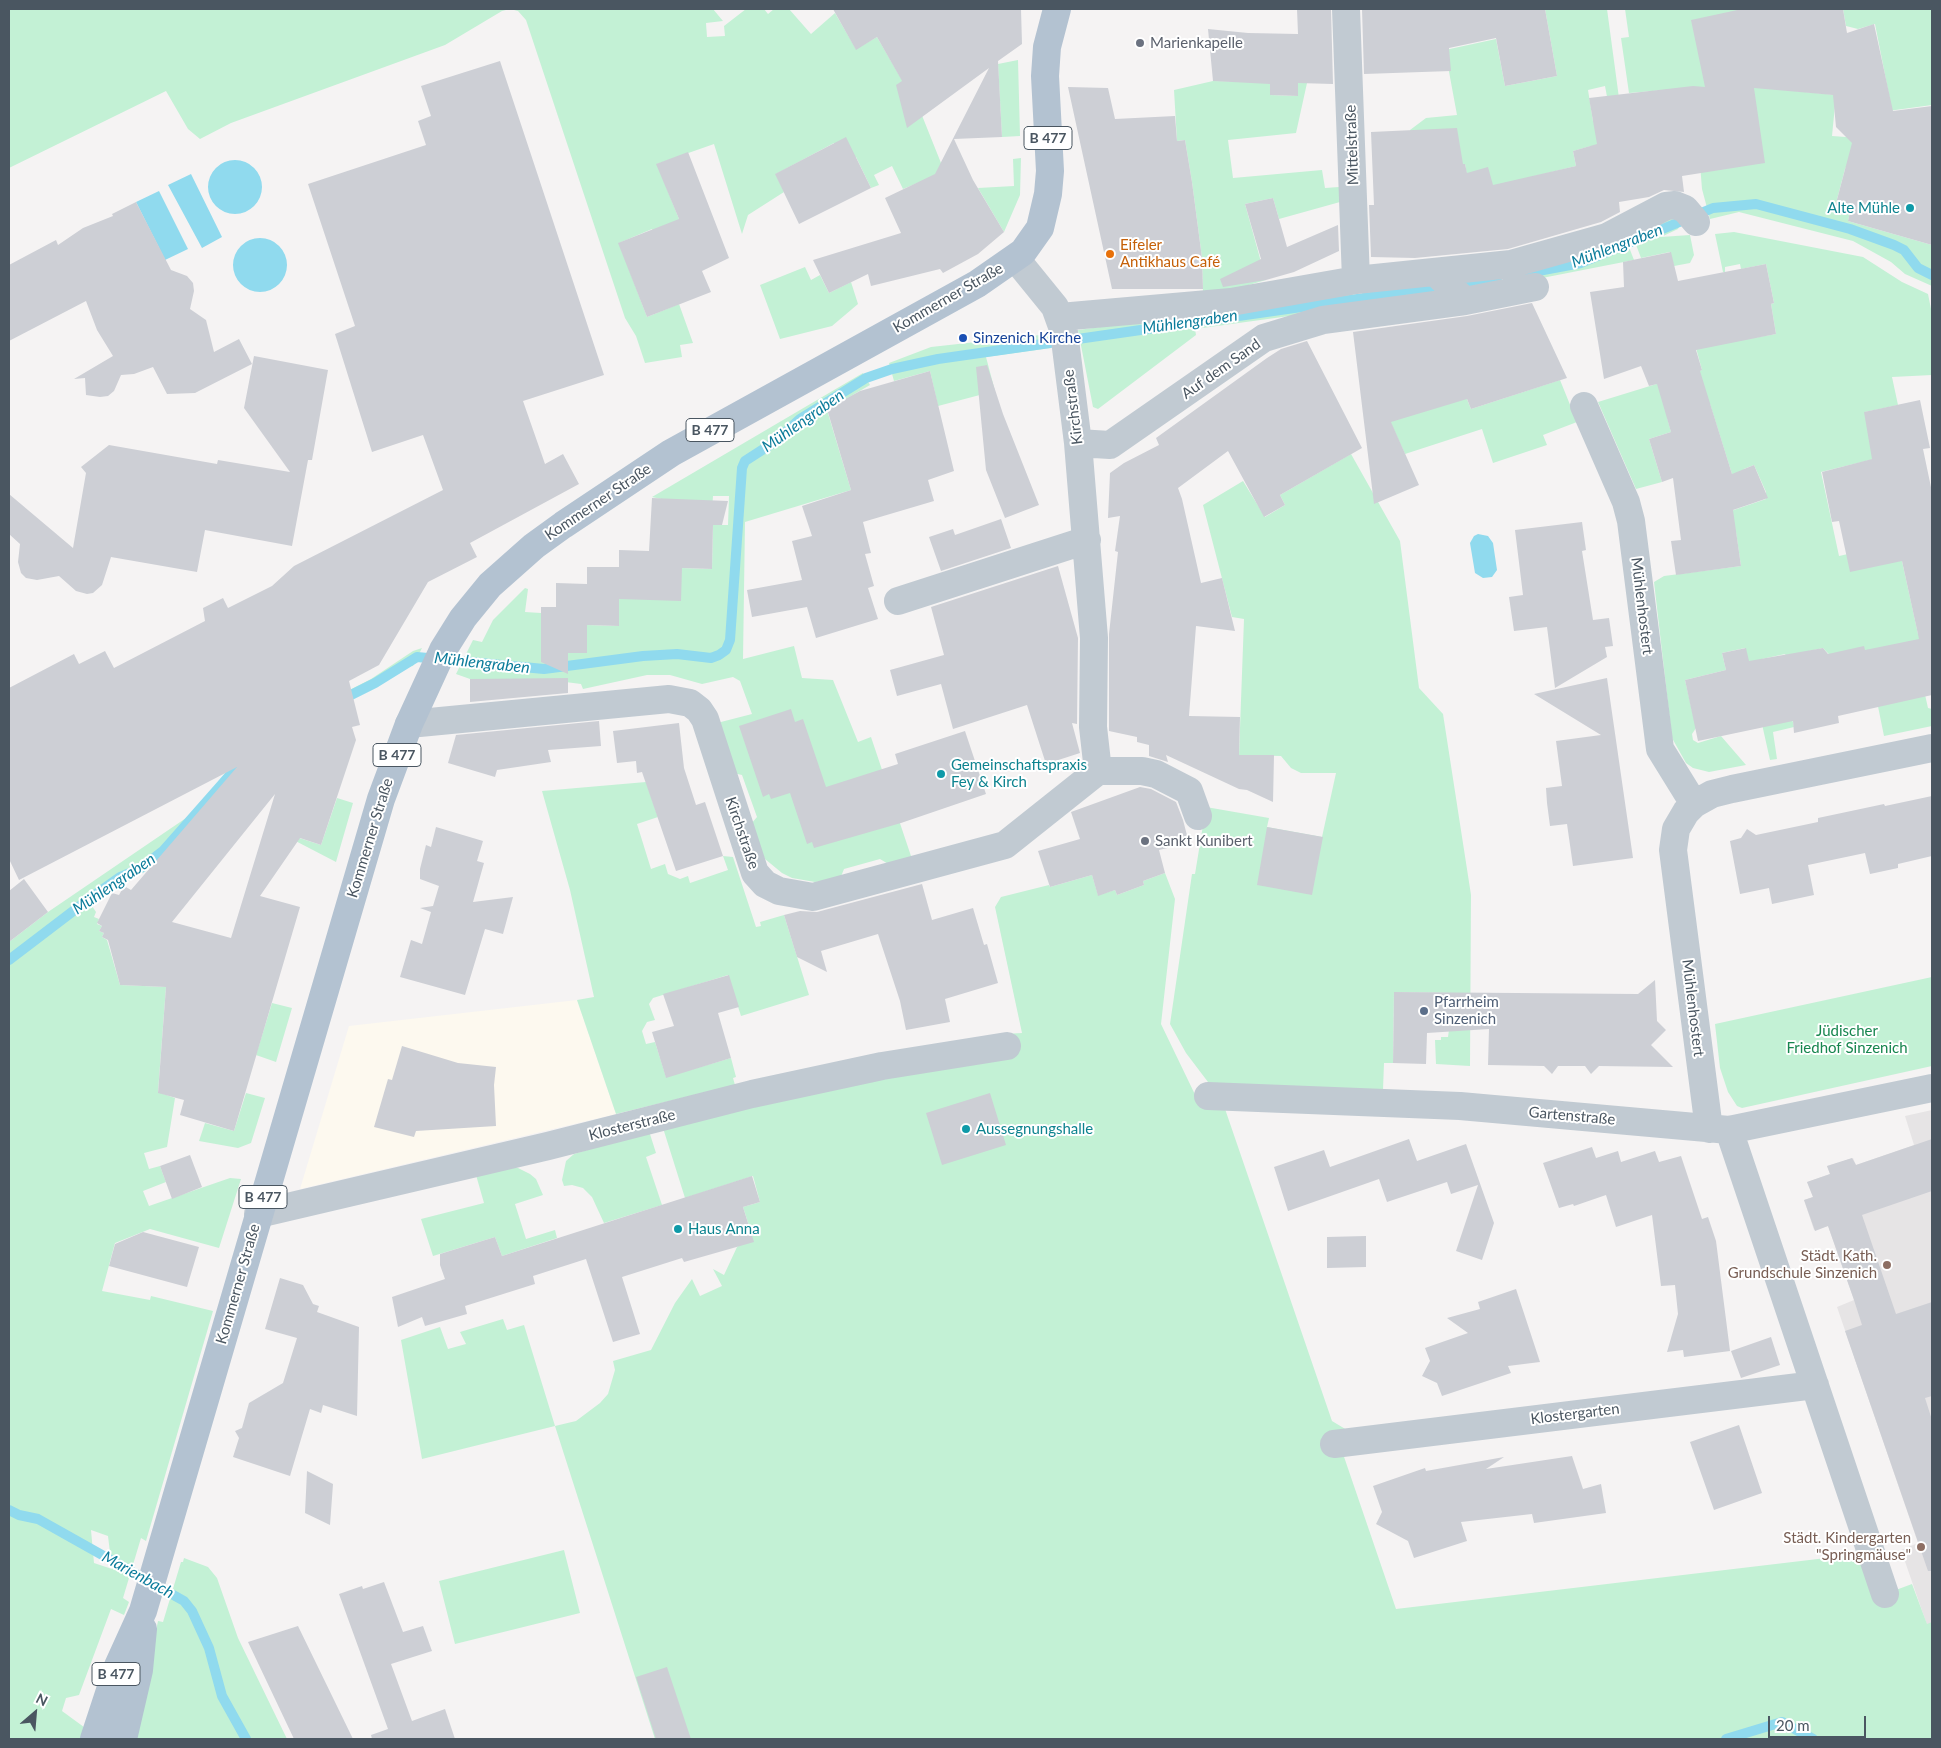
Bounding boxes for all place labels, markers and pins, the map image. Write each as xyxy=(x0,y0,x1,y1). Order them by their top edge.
place label: Marienkapelle xyxy=(1150,34,1243,52)
marker: Marienkapelle xyxy=(1134,37,1146,49)
place label: Alte Mühle xyxy=(1827,199,1900,217)
marker: Alte Mühle xyxy=(1904,202,1916,214)
place label: Eifeler Antikhaus Café xyxy=(1120,236,1220,271)
marker: Eifeler Antikhaus Café xyxy=(1104,248,1116,260)
place label: Sinzenich Kirche xyxy=(973,329,1081,347)
marker: Sinzenich Kirche xyxy=(957,332,969,344)
place label: Gemeinschaftspraxis Fey & Kirch xyxy=(951,756,1087,791)
marker: Gemeinschaftspraxis Fey & Kirch xyxy=(935,768,947,780)
place label: Sankt Kunibert xyxy=(1155,832,1253,850)
marker: Sankt Kunibert xyxy=(1139,835,1151,847)
place label: Pfarrheim Sinzenich xyxy=(1434,993,1499,1028)
marker: Pfarrheim Sinzenich xyxy=(1418,1005,1430,1017)
place label: Aussegnungshalle xyxy=(976,1120,1093,1138)
marker: Aussegnungshalle xyxy=(960,1123,972,1135)
place label: Haus Anna xyxy=(688,1220,760,1238)
marker: Haus Anna xyxy=(672,1223,684,1235)
place label: Städt. Kath. Grundschule Sinzenich xyxy=(1728,1247,1877,1282)
marker: Städt. Kath. Grundschule Sinzenich xyxy=(1881,1259,1893,1271)
place label: Städt. Kindergarten "Springmäuse" xyxy=(1783,1529,1911,1564)
marker: Städt. Kindergarten "Springmäuse" xyxy=(1915,1541,1927,1553)

